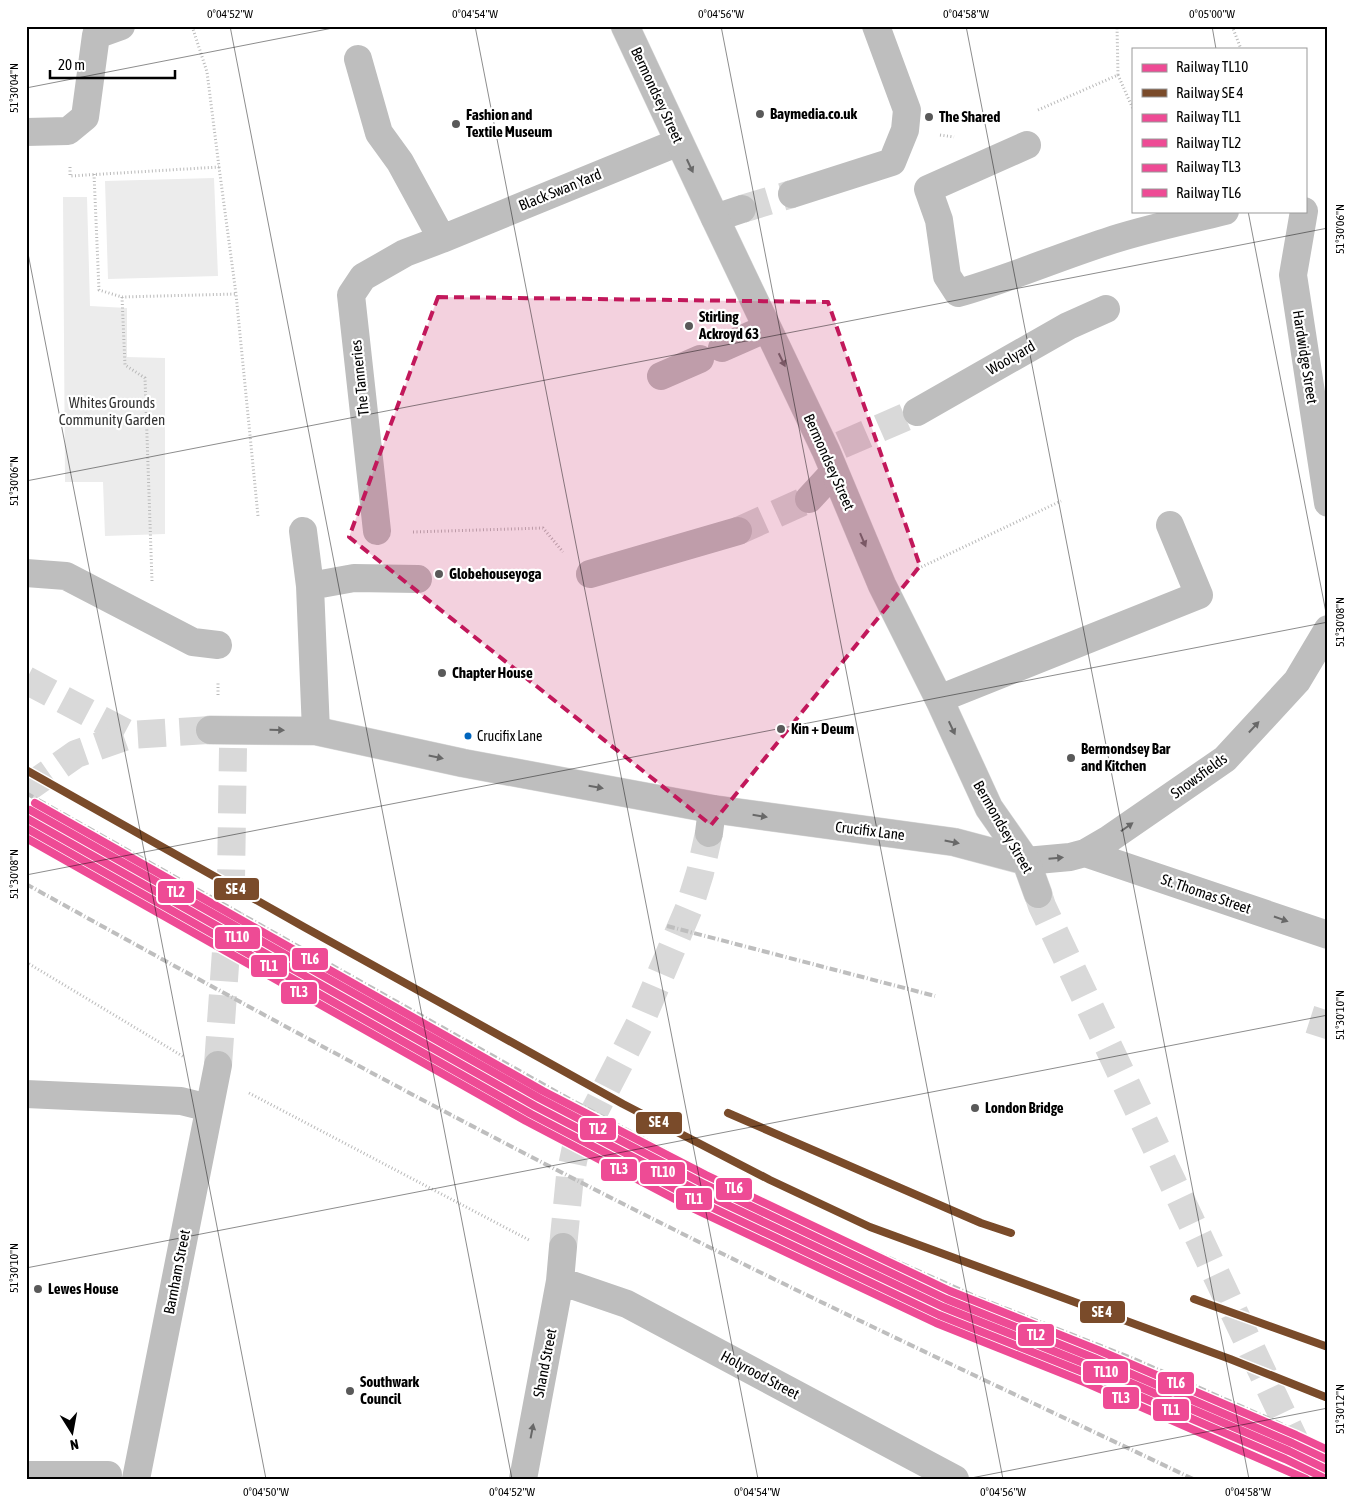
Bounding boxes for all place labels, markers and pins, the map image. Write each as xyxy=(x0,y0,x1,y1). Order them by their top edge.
place label: Baymedia.co.uk xyxy=(770,105,858,122)
place label: Fashion and Textile Museum xyxy=(466,106,553,140)
marker: Baymedia.co.uk xyxy=(754,108,766,120)
place label: The Shared xyxy=(939,108,1000,125)
marker: The Shared xyxy=(923,111,935,123)
marker: Fashion and Textile Museum xyxy=(450,118,462,130)
place label: Stirling Ackroyd 63 xyxy=(698,308,759,342)
marker: Stirling Ackroyd 63 xyxy=(683,320,695,332)
place label: Globehouseyoga xyxy=(449,565,542,582)
marker: Globehouseyoga xyxy=(433,568,445,580)
place label: Chapter House xyxy=(452,664,533,681)
marker: Chapter House xyxy=(436,667,448,679)
place label: Kin + Deum xyxy=(791,720,854,737)
marker: Kin + Deum xyxy=(775,723,787,735)
place label: Crucifix Lane xyxy=(477,728,542,744)
marker: Crucifix Lane xyxy=(463,731,473,741)
place label: Bermondsey Bar and Kitchen xyxy=(1081,740,1171,774)
marker: Bermondsey Bar and Kitchen xyxy=(1065,752,1077,764)
place label: London Bridge xyxy=(985,1099,1064,1116)
marker: London Bridge xyxy=(969,1102,981,1114)
place label: Lewes House xyxy=(48,1280,119,1297)
marker: Lewes House xyxy=(32,1283,44,1295)
place label: Southwark Council xyxy=(360,1373,419,1407)
marker: Southwark Council xyxy=(344,1385,356,1397)

